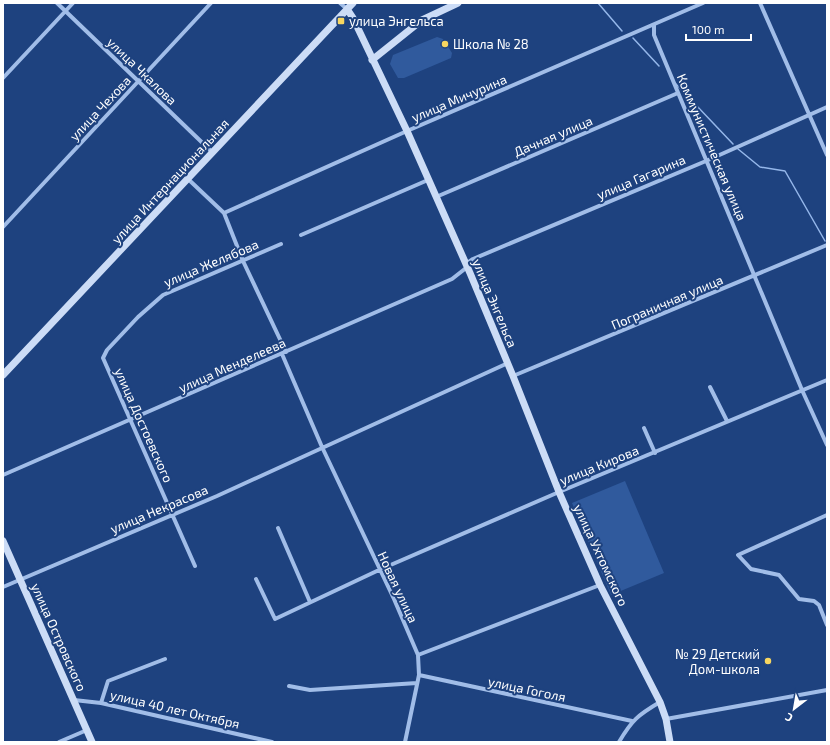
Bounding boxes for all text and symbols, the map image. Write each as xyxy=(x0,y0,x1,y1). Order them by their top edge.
place label: улица Энгельса xyxy=(349,13,444,29)
marker: улица Энгельса xyxy=(336,16,346,26)
scale bar xyxy=(686,16,751,42)
text: 100 m xyxy=(692,22,724,36)
street label: улица Чкалова xyxy=(104,34,180,108)
place label: Школа № 28 xyxy=(453,36,529,52)
marker: Школа № 28 xyxy=(440,39,450,49)
street label: улица Мичурина xyxy=(409,71,509,125)
street label: Коммунистическая улица xyxy=(674,71,750,223)
street label: улица Чехова xyxy=(66,72,134,144)
street label: Дачная улица xyxy=(511,112,595,160)
street label: улица Интернациональная xyxy=(108,115,232,247)
street label: улица Гагарина xyxy=(594,151,688,203)
street label: улица Желябова xyxy=(161,236,261,290)
street label: улица Энгельса xyxy=(469,256,521,350)
street label: Пограничная улица xyxy=(609,271,725,333)
street label: улица Менделеева xyxy=(176,334,288,396)
street label: улица Достоевского xyxy=(111,365,177,485)
street label: улица Кирова xyxy=(557,442,641,488)
street label: улица Некрасова xyxy=(108,481,210,537)
street label: улица Ухтомского xyxy=(570,501,632,609)
street label: Новая улица xyxy=(375,549,421,625)
street label: улица Островского xyxy=(28,580,90,694)
place label: № 29 Детский Дом-школа xyxy=(675,646,760,677)
marker: № 29 Детский Дом-школа xyxy=(763,656,773,666)
street label: улица Гоголя xyxy=(487,673,567,705)
street label: улица 40 лет Октября xyxy=(109,686,241,732)
north arrow xyxy=(774,689,814,729)
text: С xyxy=(782,710,795,725)

